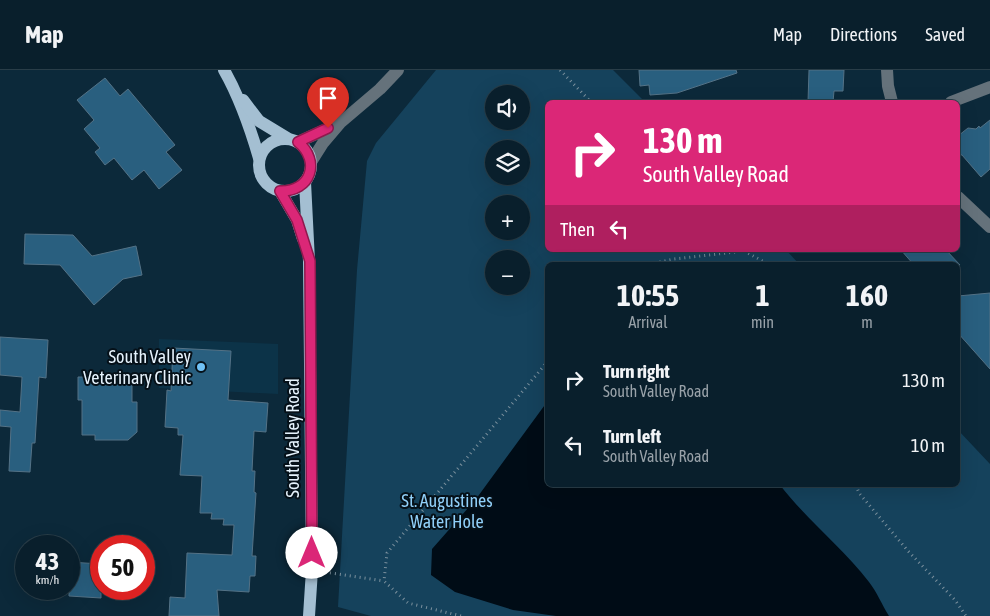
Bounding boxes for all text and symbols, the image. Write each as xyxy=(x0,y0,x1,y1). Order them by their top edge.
text: Map xyxy=(25,21,64,48)
text: Map xyxy=(773,24,802,45)
text: Directions xyxy=(830,24,897,45)
text: Saved xyxy=(925,24,965,45)
pin xyxy=(307,77,349,128)
icon: arrive xyxy=(314,84,342,112)
map controls xyxy=(485,85,530,295)
button: sound xyxy=(485,85,530,130)
icon: right xyxy=(560,120,625,185)
text: 130 m xyxy=(643,120,722,160)
button: layers xyxy=(485,140,530,185)
text: South Valley Road xyxy=(643,161,789,187)
button: + xyxy=(485,195,530,240)
icon: left xyxy=(605,215,633,243)
text: Then xyxy=(560,218,595,240)
button: − xyxy=(485,250,530,295)
text: 10:55 xyxy=(617,278,679,312)
text: 1 xyxy=(755,278,770,312)
text: 160 xyxy=(846,278,888,312)
text: Arrival xyxy=(628,313,668,331)
text: min xyxy=(751,313,774,331)
text: m xyxy=(861,313,873,331)
place label: South Valley Veterinary Clinic xyxy=(83,346,191,388)
text: Turn right xyxy=(603,360,670,382)
marker: South Valley Veterinary Clinic xyxy=(195,361,207,373)
icon: right xyxy=(560,366,588,394)
text: 130 m xyxy=(902,369,945,391)
street label: South Valley Road xyxy=(282,378,303,498)
text: South Valley Road xyxy=(603,382,709,400)
text: Turn left xyxy=(603,425,661,447)
icon: left xyxy=(560,431,588,459)
text: 10 m xyxy=(911,434,945,456)
text: South Valley Road xyxy=(603,447,709,465)
park label: St. Augustines Water Hole xyxy=(401,490,493,532)
position arrow xyxy=(285,526,337,578)
speed limit sign: 50 xyxy=(90,535,155,600)
text: 43 xyxy=(36,547,59,575)
text: km/h xyxy=(36,573,59,587)

